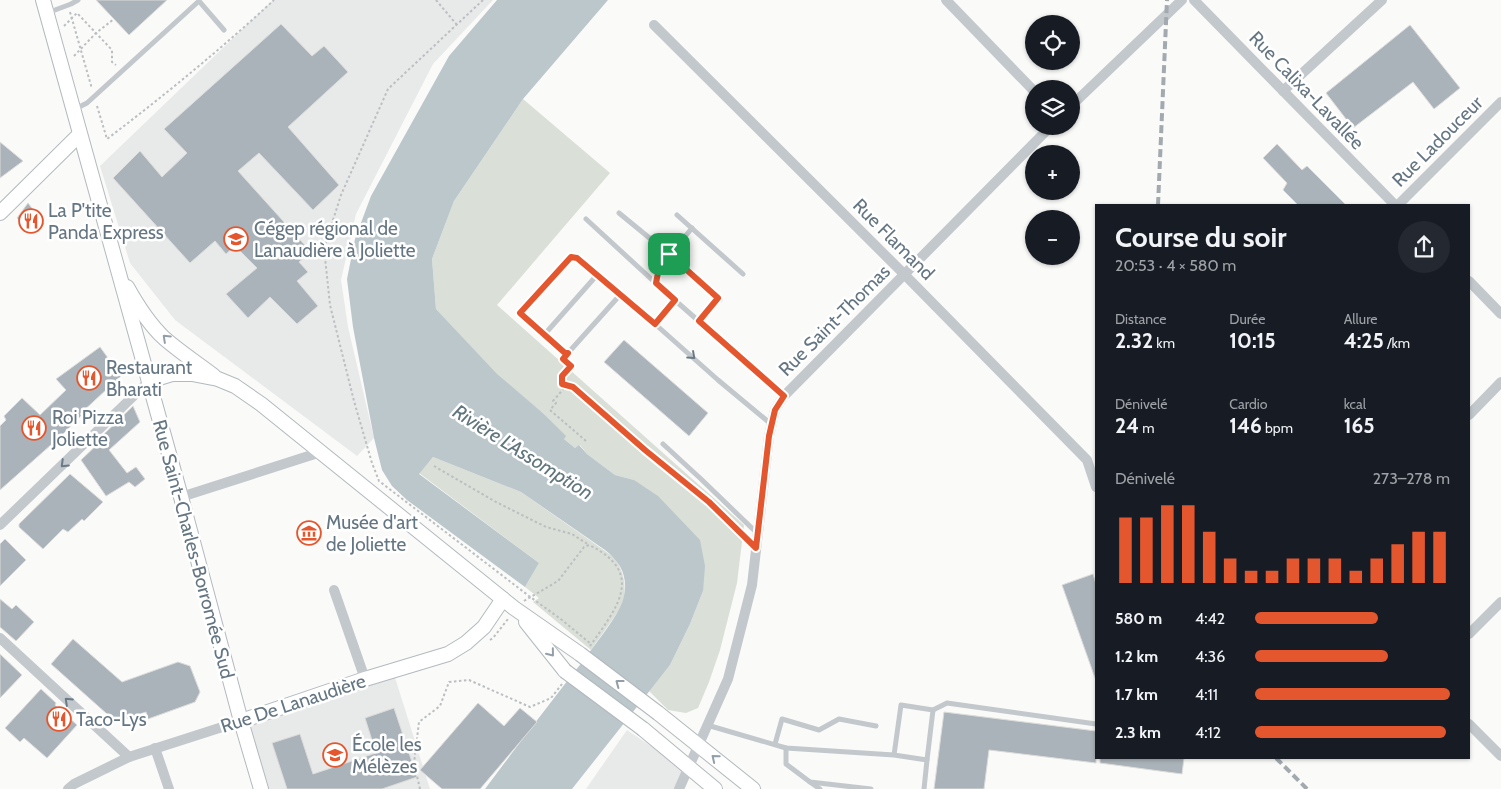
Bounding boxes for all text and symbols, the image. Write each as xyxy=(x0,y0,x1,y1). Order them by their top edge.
map controls xyxy=(1025,15,1080,265)
button: locate xyxy=(1025,15,1080,70)
street label: Rue Calixa-Lavallée xyxy=(1244,26,1369,154)
button: layers xyxy=(1025,80,1080,135)
street label: Rue Ladouceur xyxy=(1387,91,1488,192)
button: + xyxy=(1025,145,1080,200)
street label: Rue Flamand xyxy=(848,194,939,285)
place label: La P'tite Panda Express xyxy=(48,199,164,244)
restaurant icon: La P'tite Panda Express xyxy=(18,208,44,234)
button: − xyxy=(1025,210,1080,265)
place label: Cégep régional de Lanaudière à Joliette xyxy=(254,217,416,262)
text: Course du soir xyxy=(1115,220,1287,254)
button: share xyxy=(1398,221,1450,273)
school or university icon: Cégep régional de Lanaudière à Joliette xyxy=(223,226,249,252)
pin xyxy=(648,233,690,275)
icon: arrive xyxy=(655,240,683,268)
text: 20:53 · 4 × 580 m xyxy=(1115,256,1236,275)
street label: Rue Saint-Thomas xyxy=(774,260,895,381)
text: Distance xyxy=(1115,310,1167,328)
text: Durée xyxy=(1229,310,1265,328)
text: Allure xyxy=(1344,310,1378,328)
text: 2.32 xyxy=(1115,328,1153,353)
text: 10:15 xyxy=(1229,328,1276,353)
text: 4:25 xyxy=(1344,328,1384,353)
text: km xyxy=(1153,334,1175,352)
text: /km xyxy=(1384,334,1410,352)
one-way arrow xyxy=(162,335,171,344)
one-way arrow xyxy=(686,350,695,359)
place label: Restaurant Bharati xyxy=(106,356,193,401)
restaurant icon: Restaurant Bharati xyxy=(76,365,102,391)
text: Dénivelé xyxy=(1115,395,1167,413)
text: Cardio xyxy=(1229,395,1267,413)
text: kcal xyxy=(1344,395,1366,413)
water label: Rivière L'Assomption xyxy=(449,399,597,505)
place label: Roi Pizza Joliette xyxy=(51,406,124,451)
text: 24 xyxy=(1115,413,1139,438)
text: 146 xyxy=(1229,413,1262,438)
text: 165 xyxy=(1344,413,1374,438)
restaurant icon: Roi Pizza Joliette xyxy=(21,415,47,441)
street label: Rue Saint-Charles-Borromée Sud xyxy=(148,417,239,681)
text: m xyxy=(1139,419,1155,437)
text: bpm xyxy=(1262,419,1293,437)
one-way arrow xyxy=(60,458,69,467)
text: Dénivelé xyxy=(1115,469,1175,488)
text: 273–278 m xyxy=(1373,469,1450,488)
place label: Musée d'art de Joliette xyxy=(326,511,418,556)
museum icon: Musée d'art de Joliette xyxy=(296,520,322,546)
text: 580 m xyxy=(1115,609,1162,628)
text: 4:42 xyxy=(1195,609,1225,628)
one-way arrow xyxy=(545,647,553,656)
text: 1.2 km xyxy=(1115,647,1158,666)
text: 4:36 xyxy=(1195,647,1225,666)
street label: Rue De Lanaudière xyxy=(218,669,369,738)
one-way arrow xyxy=(616,681,625,689)
text: 1.7 km xyxy=(1115,685,1158,704)
text: 4:11 xyxy=(1195,685,1218,704)
one-way arrow xyxy=(64,697,73,706)
restaurant icon: Taco-Lys xyxy=(46,706,72,732)
place label: Taco-Lys xyxy=(76,708,147,731)
text: 2.3 km xyxy=(1115,723,1161,742)
text: 4:12 xyxy=(1195,723,1221,742)
place label: École les Mélèzes xyxy=(352,732,422,778)
school or university icon: École les Mélèzes xyxy=(322,742,348,768)
one-way arrow xyxy=(712,756,721,764)

